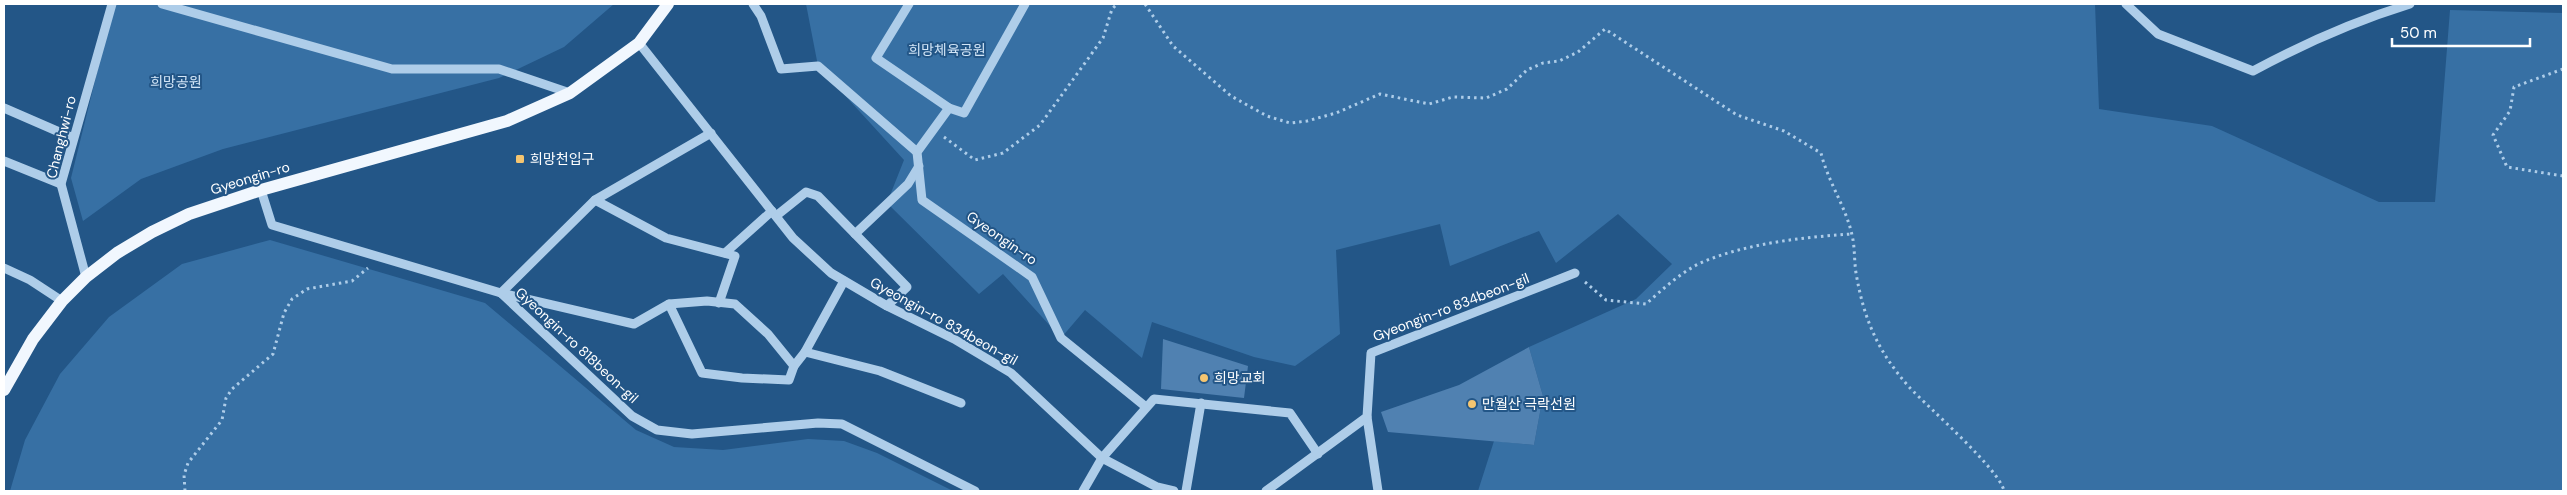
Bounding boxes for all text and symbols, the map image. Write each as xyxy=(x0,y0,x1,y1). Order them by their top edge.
scale bar xyxy=(2392,15,2530,47)
text: 50 m xyxy=(2400,23,2437,43)
park label: 희망체육공원 xyxy=(908,41,986,59)
park label: 희망공원 xyxy=(150,73,202,91)
street label: Changhwi-ro xyxy=(42,94,80,180)
place label: 희망천입구 xyxy=(530,150,595,168)
marker: 희망천입구 xyxy=(514,153,526,165)
street label: Gyeongin-ro xyxy=(208,157,292,199)
street label: Gyeongin-ro xyxy=(963,207,1041,269)
street label: Gyeongin-ro 834beon-gil xyxy=(1370,269,1532,345)
street label: Gyeongin-ro 834beon-gil xyxy=(867,273,1021,369)
street label: Gyeongin-ro 818beon-gil xyxy=(512,283,642,407)
place label: 희망교회 xyxy=(1214,369,1266,387)
marker: 희망교회 xyxy=(1198,372,1210,384)
place label: 만월산 극락선원 xyxy=(1482,395,1576,413)
marker: 만월산 극락선원 xyxy=(1466,398,1478,410)

